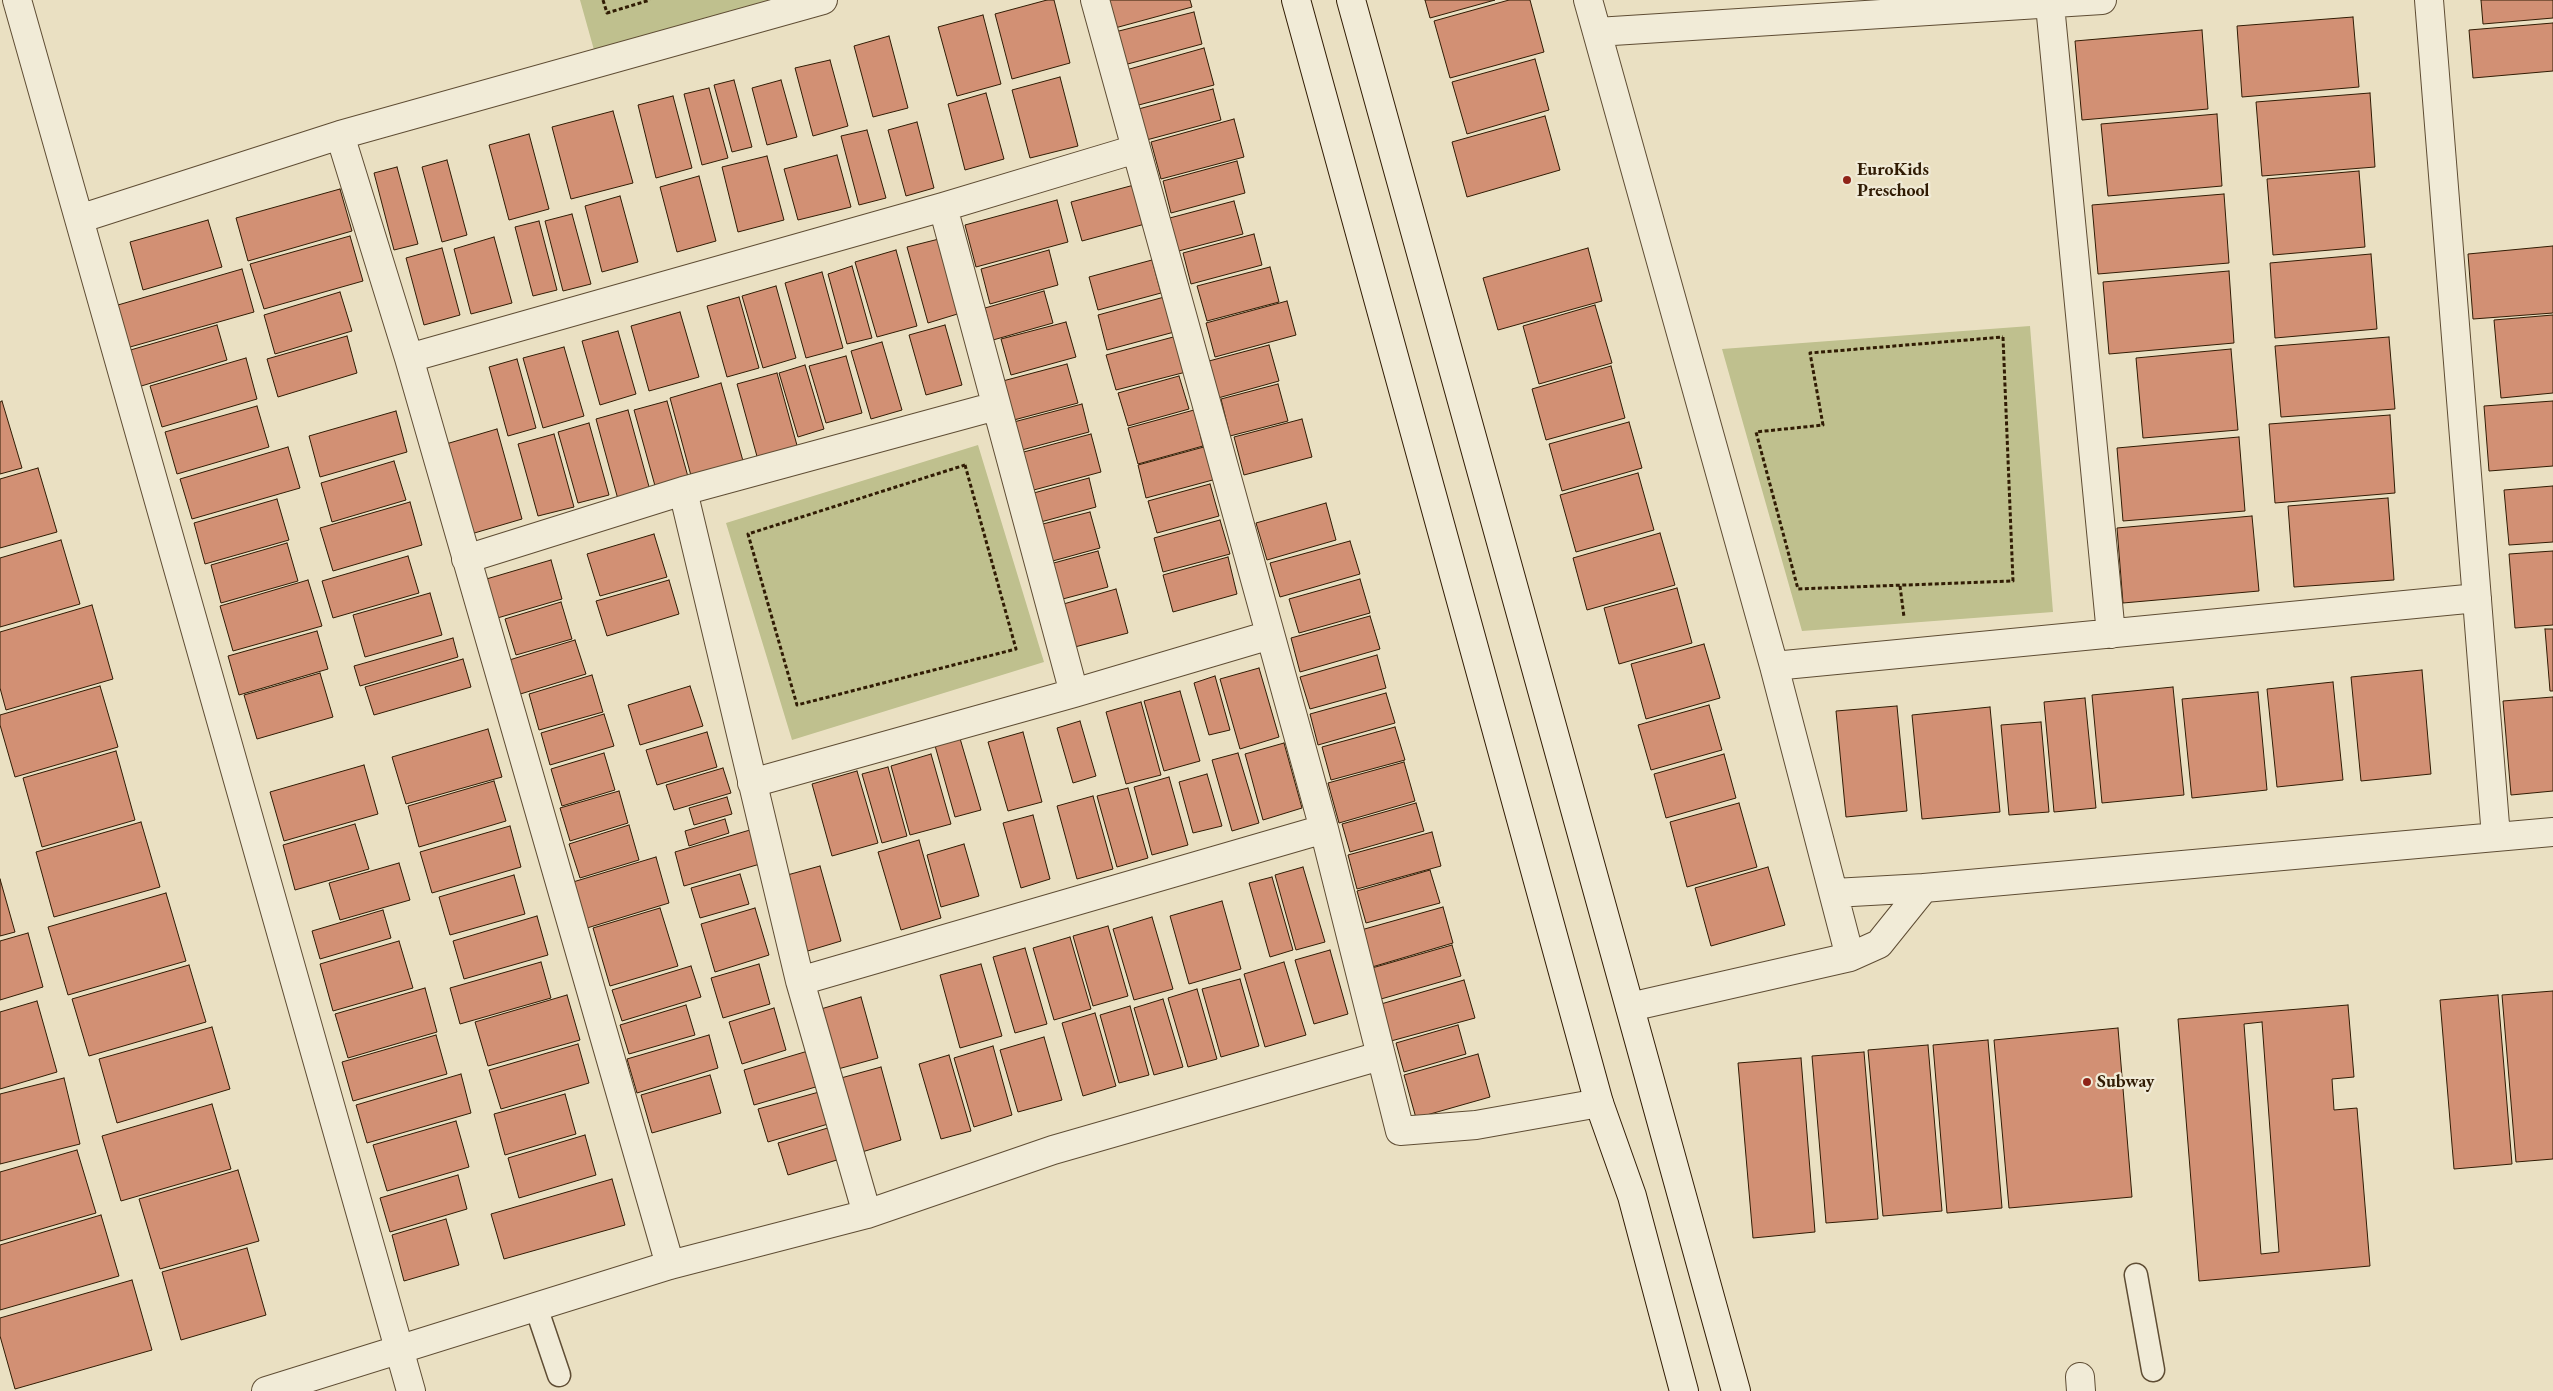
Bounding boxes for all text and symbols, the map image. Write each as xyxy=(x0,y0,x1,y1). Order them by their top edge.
place label: EuroKids Preschool xyxy=(1857,159,1929,202)
marker: EuroKids Preschool xyxy=(1841,174,1853,186)
place label: Subway xyxy=(2097,1071,2154,1093)
marker: Subway xyxy=(2081,1076,2093,1088)

